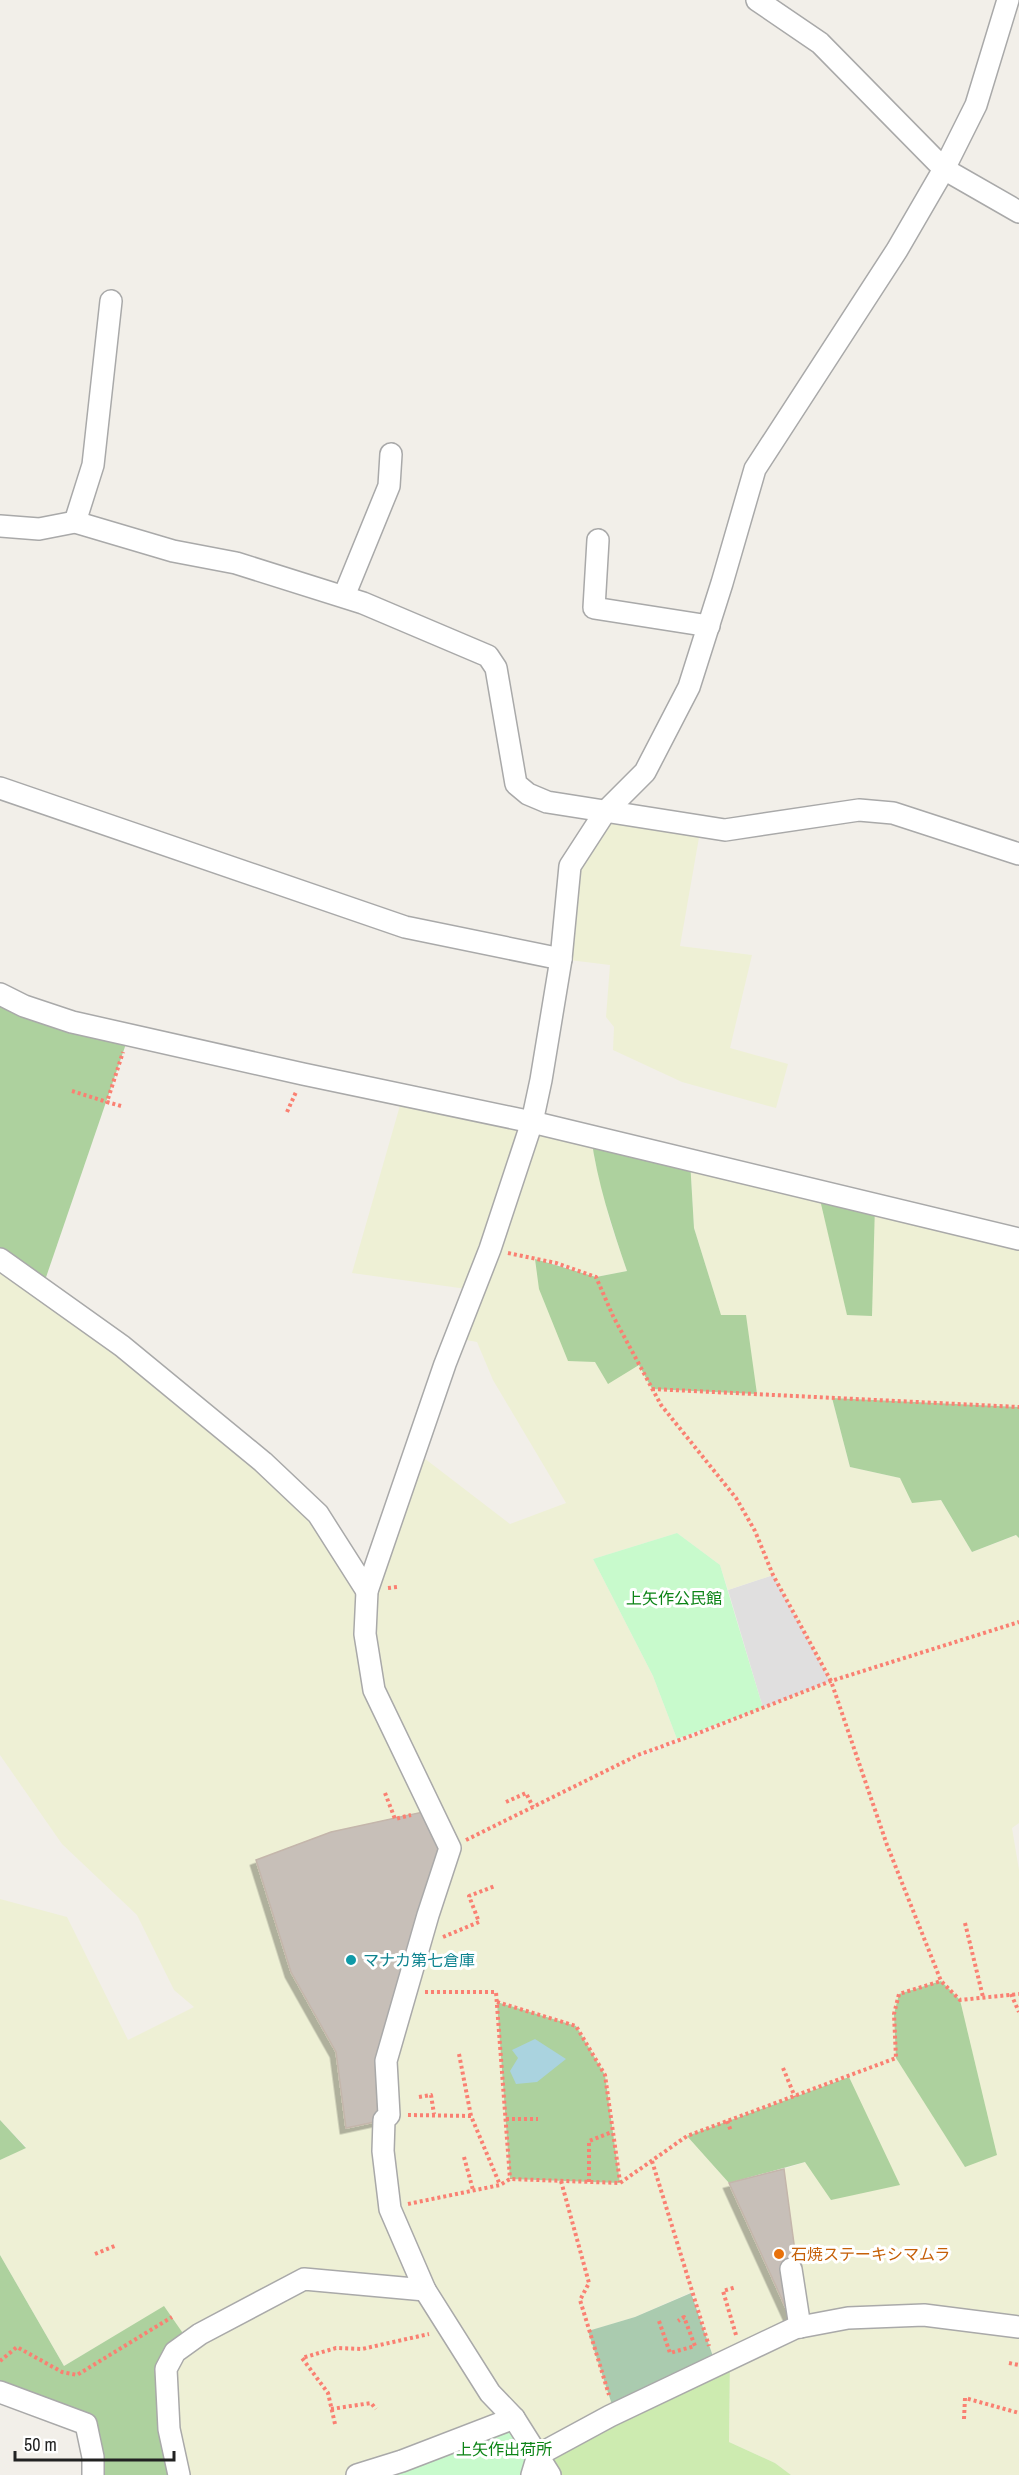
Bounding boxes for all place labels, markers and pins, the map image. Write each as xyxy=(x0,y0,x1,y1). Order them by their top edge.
place label: マナカ第七倉庫 xyxy=(363,1949,475,1971)
marker: マナカ第七倉庫 xyxy=(344,1953,358,1967)
place label: 石焼ステーキシマムラ xyxy=(791,2243,950,2265)
marker: 石焼ステーキシマムラ xyxy=(772,2247,786,2261)

